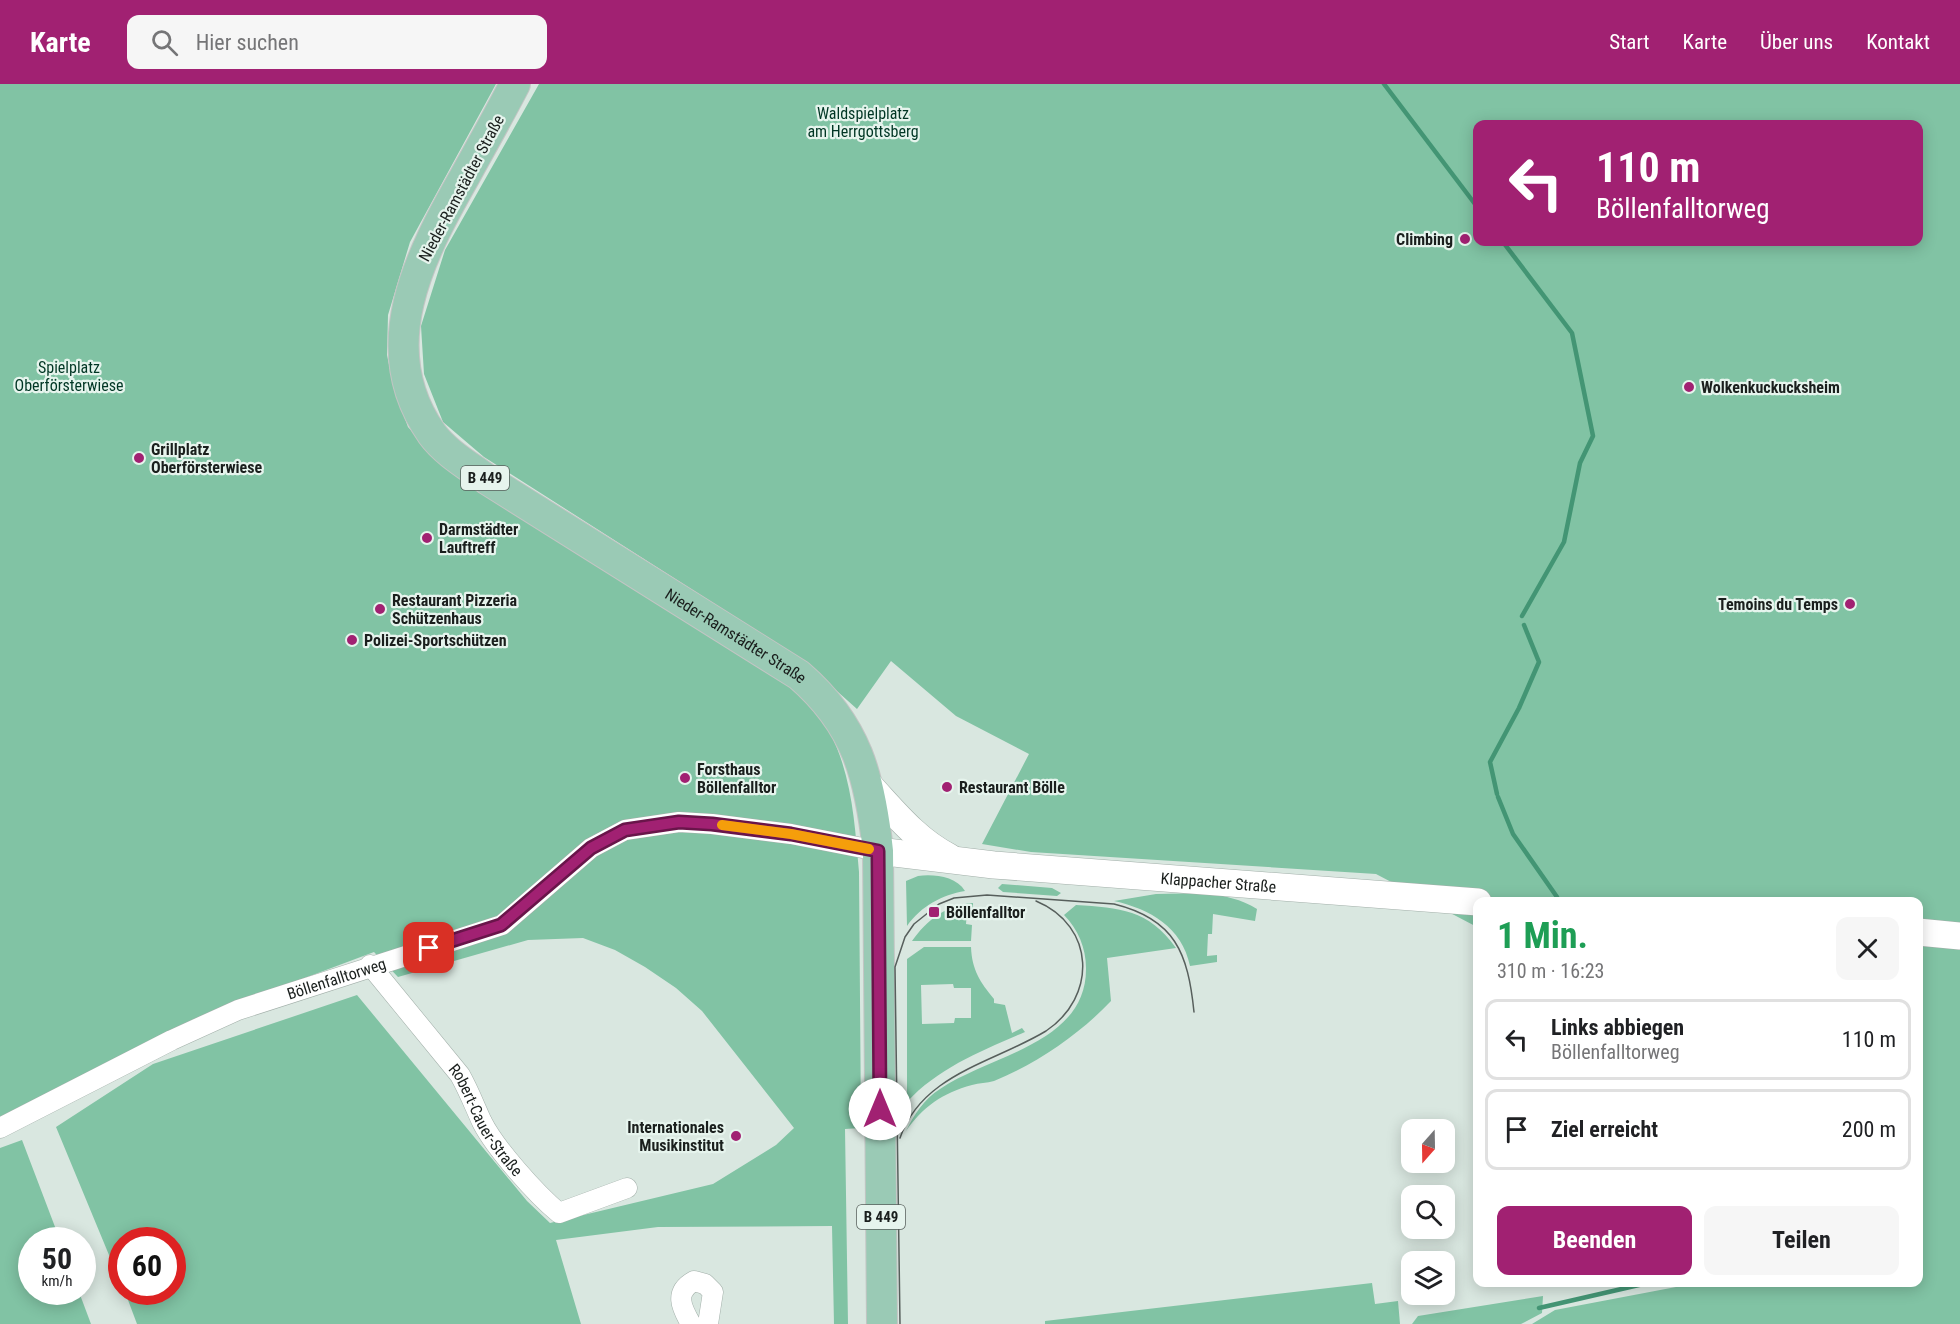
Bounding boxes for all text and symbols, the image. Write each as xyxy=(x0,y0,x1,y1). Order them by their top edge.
search box xyxy=(127,15,547,69)
text: Karte xyxy=(30,26,91,59)
icon: search xyxy=(148,26,181,59)
text: Hier suchen xyxy=(196,30,299,55)
text: Start xyxy=(1609,30,1650,54)
text: Karte xyxy=(1683,30,1727,54)
text: Über uns xyxy=(1760,30,1833,54)
text: Kontakt xyxy=(1866,30,1930,54)
park label: Waldspielplatz am Herrgottsberg xyxy=(807,104,919,141)
street label: Nieder-Ramstädter Straße xyxy=(415,112,508,265)
text: 110 m xyxy=(1596,143,1701,192)
icon: left xyxy=(1497,144,1575,222)
text: Böllenfalltorweg xyxy=(1596,193,1770,225)
place label: Climbing xyxy=(1396,230,1453,249)
marker: Climbing xyxy=(1458,232,1472,246)
park label: Spielplatz Oberförsterwiese xyxy=(15,358,123,395)
place label: Wolkenkuckucksheim xyxy=(1701,378,1840,397)
marker: Wolkenkuckucksheim xyxy=(1682,380,1696,394)
place label: Grillplatz Oberförsterwiese xyxy=(151,440,263,477)
marker: Grillplatz Oberförsterwiese xyxy=(132,451,146,465)
road number: B 449 xyxy=(461,466,509,490)
place label: Darmstädter Lauftreff xyxy=(439,520,518,557)
marker: Darmstädter Lauftreff xyxy=(420,531,434,545)
street label: Nieder-Ramstädter Straße xyxy=(662,585,810,687)
place label: Restaurant Pizzeria Schützenhaus xyxy=(392,591,518,628)
place label: Temoins du Temps xyxy=(1718,595,1838,614)
marker: Temoins du Temps xyxy=(1843,597,1857,611)
marker: Restaurant Pizzeria Schützenhaus xyxy=(373,602,387,616)
place label: Polizei-Sportschützen xyxy=(364,631,507,650)
marker: Polizei-Sportschützen xyxy=(345,633,359,647)
place label: Forsthaus Böllenfalltor xyxy=(697,760,776,797)
marker: Forsthaus Böllenfalltor xyxy=(678,771,692,785)
place label: Restaurant Bölle xyxy=(959,778,1065,797)
marker: Restaurant Bölle xyxy=(940,780,954,794)
street label: Klappacher Straße xyxy=(1160,869,1277,897)
place label: Böllenfalltor xyxy=(946,903,1025,922)
marker: Böllenfalltor xyxy=(927,905,941,919)
text: 1 Min. xyxy=(1497,915,1588,957)
button: close xyxy=(1836,917,1899,980)
pin xyxy=(403,922,454,973)
icon: arrive xyxy=(412,931,445,964)
street label: Böllenfalltorweg xyxy=(285,954,388,1004)
text: 310 m · 16:23 xyxy=(1497,959,1604,983)
text: Links abbiegen xyxy=(1551,1015,1684,1040)
icon: left xyxy=(1500,1023,1533,1056)
text: 110 m xyxy=(1842,1027,1896,1052)
text: Böllenfalltorweg xyxy=(1551,1040,1680,1064)
street label: Robert-Cauer-Straße xyxy=(445,1060,526,1180)
position arrow xyxy=(848,1077,912,1141)
icon: arrive xyxy=(1500,1113,1533,1146)
text: Ziel erreicht xyxy=(1551,1117,1658,1142)
text: 200 m xyxy=(1842,1117,1896,1142)
place label: Internationales Musikinstitut xyxy=(627,1118,724,1155)
north arrow xyxy=(1401,1119,1455,1173)
map controls xyxy=(1401,1119,1455,1305)
marker: Internationales Musikinstitut xyxy=(729,1129,743,1143)
button: search xyxy=(1401,1185,1455,1239)
road number: B 449 xyxy=(857,1205,905,1229)
button: Beenden xyxy=(1497,1206,1692,1275)
button: Teilen xyxy=(1704,1206,1899,1275)
speed limit sign: 60 xyxy=(108,1227,186,1305)
text: 50 xyxy=(42,1241,72,1276)
button: layers xyxy=(1401,1251,1455,1305)
text: km/h xyxy=(42,1272,72,1290)

